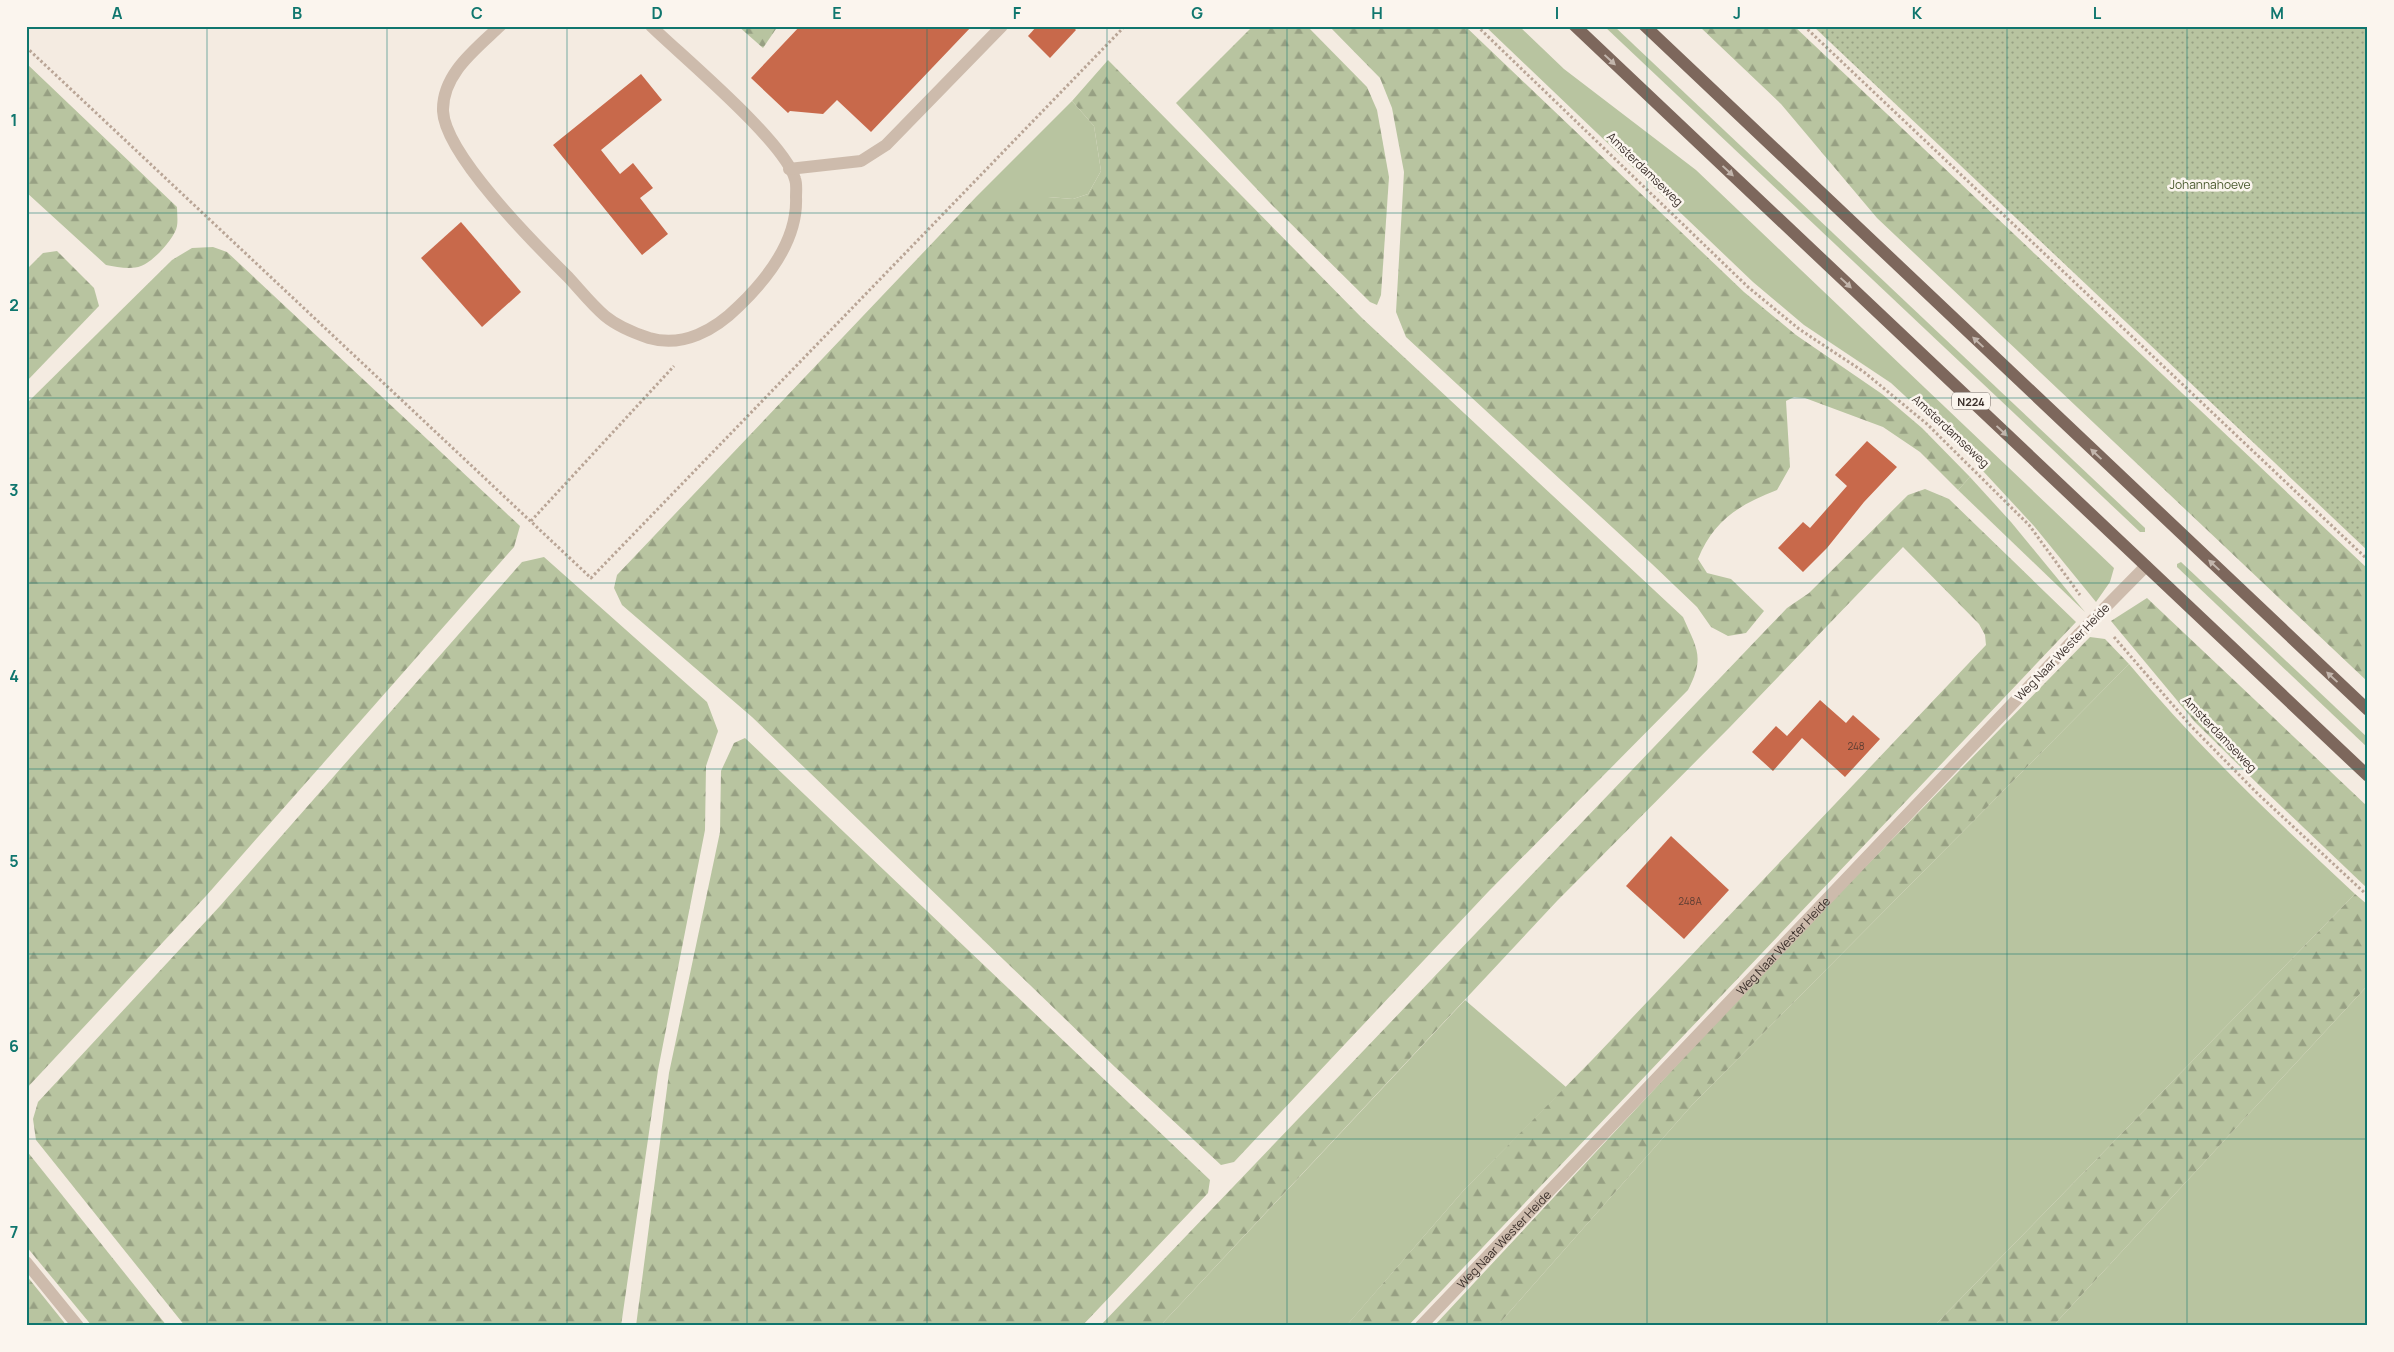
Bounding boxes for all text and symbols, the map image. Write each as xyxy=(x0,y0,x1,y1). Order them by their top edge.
text: A xyxy=(112,2,123,24)
text: B xyxy=(292,2,302,24)
text: C xyxy=(471,2,483,24)
text: D xyxy=(651,2,663,24)
text: E xyxy=(832,2,842,24)
text: F xyxy=(1013,2,1022,24)
text: G xyxy=(1191,2,1203,24)
text: H xyxy=(1371,2,1383,24)
text: I xyxy=(1555,2,1559,24)
text: J xyxy=(1733,2,1741,24)
text: K xyxy=(1912,2,1923,24)
text: L xyxy=(2093,2,2102,24)
text: M xyxy=(2270,2,2284,24)
one-way arrow xyxy=(1604,54,1616,66)
text: 1 xyxy=(10,109,18,131)
street label: Amsterdamseweg xyxy=(1603,128,1687,210)
one-way arrow xyxy=(1722,165,1734,177)
park label: Johannahoeve xyxy=(2169,176,2251,193)
one-way arrow xyxy=(1840,277,1852,289)
text: 2 xyxy=(9,294,19,316)
one-way arrow xyxy=(1973,336,1985,348)
street label: Amsterdamseweg xyxy=(1909,391,1993,471)
road number: N224 xyxy=(1952,392,1990,410)
one-way arrow xyxy=(1996,425,2008,437)
one-way arrow xyxy=(2091,448,2103,460)
text: 3 xyxy=(9,479,19,501)
one-way arrow xyxy=(2209,559,2221,571)
street label: Weg Naar Wester Heide xyxy=(2011,599,2113,705)
text: 4 xyxy=(9,665,19,687)
one-way arrow xyxy=(2327,671,2339,683)
street label: Amsterdamseweg xyxy=(2179,692,2261,776)
house number: 248 xyxy=(1847,739,1865,753)
text: 5 xyxy=(9,850,19,872)
street label: Weg Naar Wester Heide xyxy=(1732,893,1834,998)
house number: 248A xyxy=(1678,894,1702,908)
text: 6 xyxy=(9,1035,19,1057)
street label: Weg Naar Wester Heide xyxy=(1453,1186,1555,1292)
text: 7 xyxy=(10,1221,18,1243)

